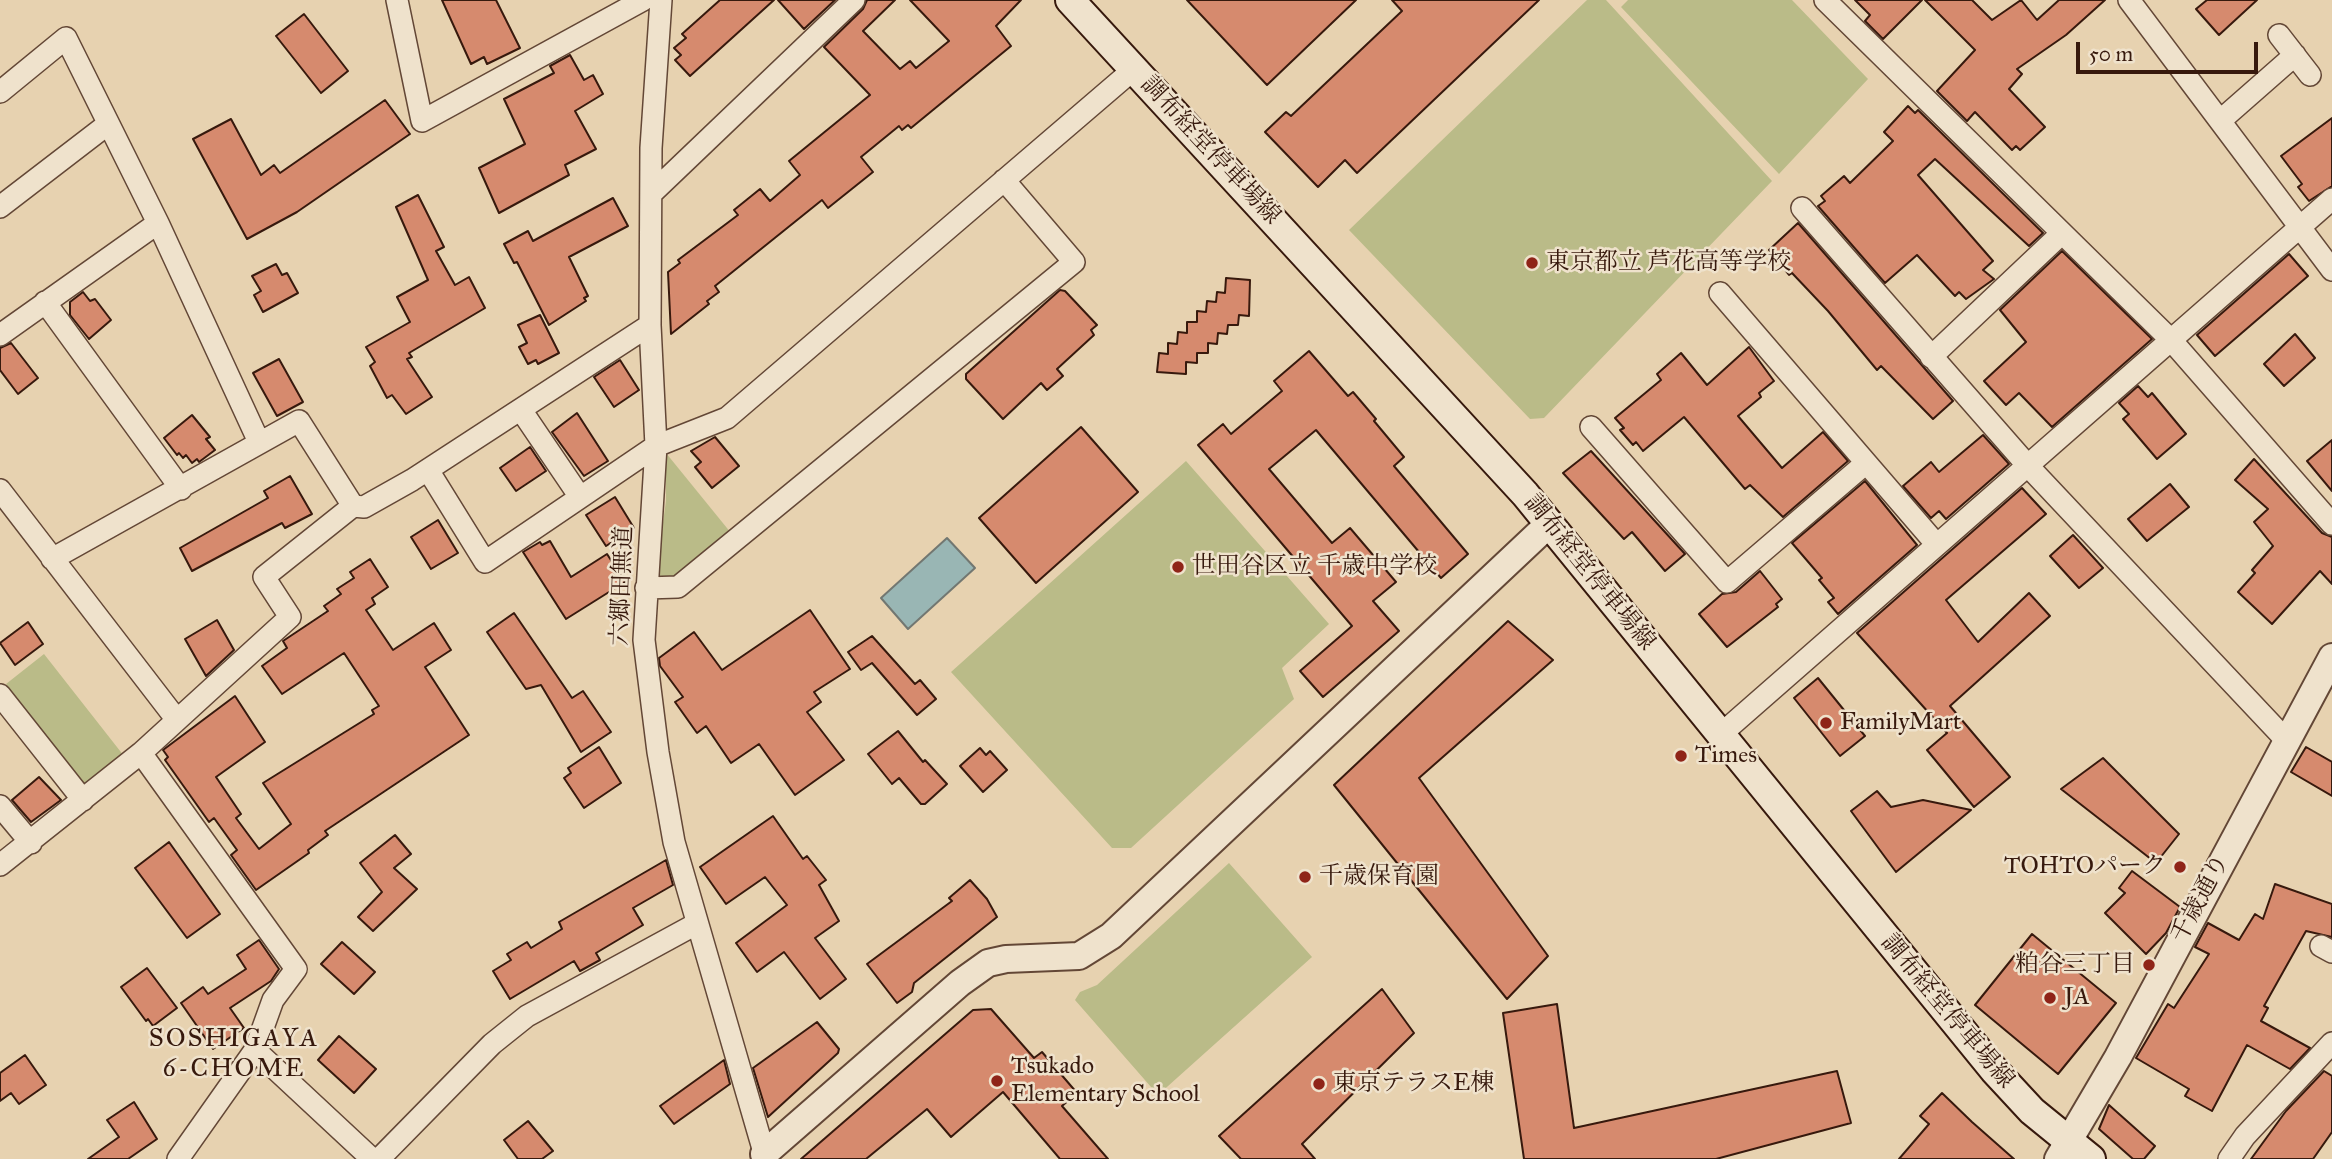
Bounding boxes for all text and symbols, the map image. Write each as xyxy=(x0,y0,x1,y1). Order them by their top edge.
scale bar xyxy=(2080,28,2262,72)
text: 50 m xyxy=(2089,41,2133,67)
street label: 調布経堂停車場線 xyxy=(1134,71,1286,231)
place label: 東京都立 芦花高等学校 xyxy=(1546,249,1791,277)
marker: 東京都立 芦花高等学校 xyxy=(1524,255,1540,271)
street label: 調布経堂停車場線 xyxy=(1517,489,1661,657)
street label: 六郷田無道 xyxy=(607,526,639,646)
place label: 世田谷区立 千歳中学校 xyxy=(1192,553,1437,581)
marker: 世田谷区立 千歳中学校 xyxy=(1170,559,1186,575)
place label: FamilyMart xyxy=(1840,709,1961,737)
marker: FamilyMart xyxy=(1818,715,1834,731)
place label: Times xyxy=(1695,742,1757,770)
marker: Times xyxy=(1673,748,1689,764)
street label: 千歳通り xyxy=(2166,850,2236,948)
place label: TOHTOパーク xyxy=(2004,853,2166,881)
marker: TOHTOパーク xyxy=(2172,859,2188,875)
place label: 千歳保育園 xyxy=(1319,863,1439,891)
marker: 千歳保育園 xyxy=(1297,869,1313,885)
street label: 調布経堂停車場線 xyxy=(1874,929,2020,1095)
place label: 粕谷三丁目 xyxy=(2015,951,2135,979)
marker: 粕谷三丁目 xyxy=(2141,957,2157,973)
place label: JA xyxy=(2064,984,2090,1012)
marker: JA xyxy=(2042,990,2058,1006)
district label: SOSHIGAYA 6-CHOME xyxy=(150,1024,318,1086)
place label: Tsukado Elementary School xyxy=(1011,1053,1200,1109)
place label: 東京テラスE棟 xyxy=(1333,1070,1494,1098)
marker: Tsukado Elementary School xyxy=(989,1073,1005,1089)
marker: 東京テラスE棟 xyxy=(1311,1076,1327,1092)

